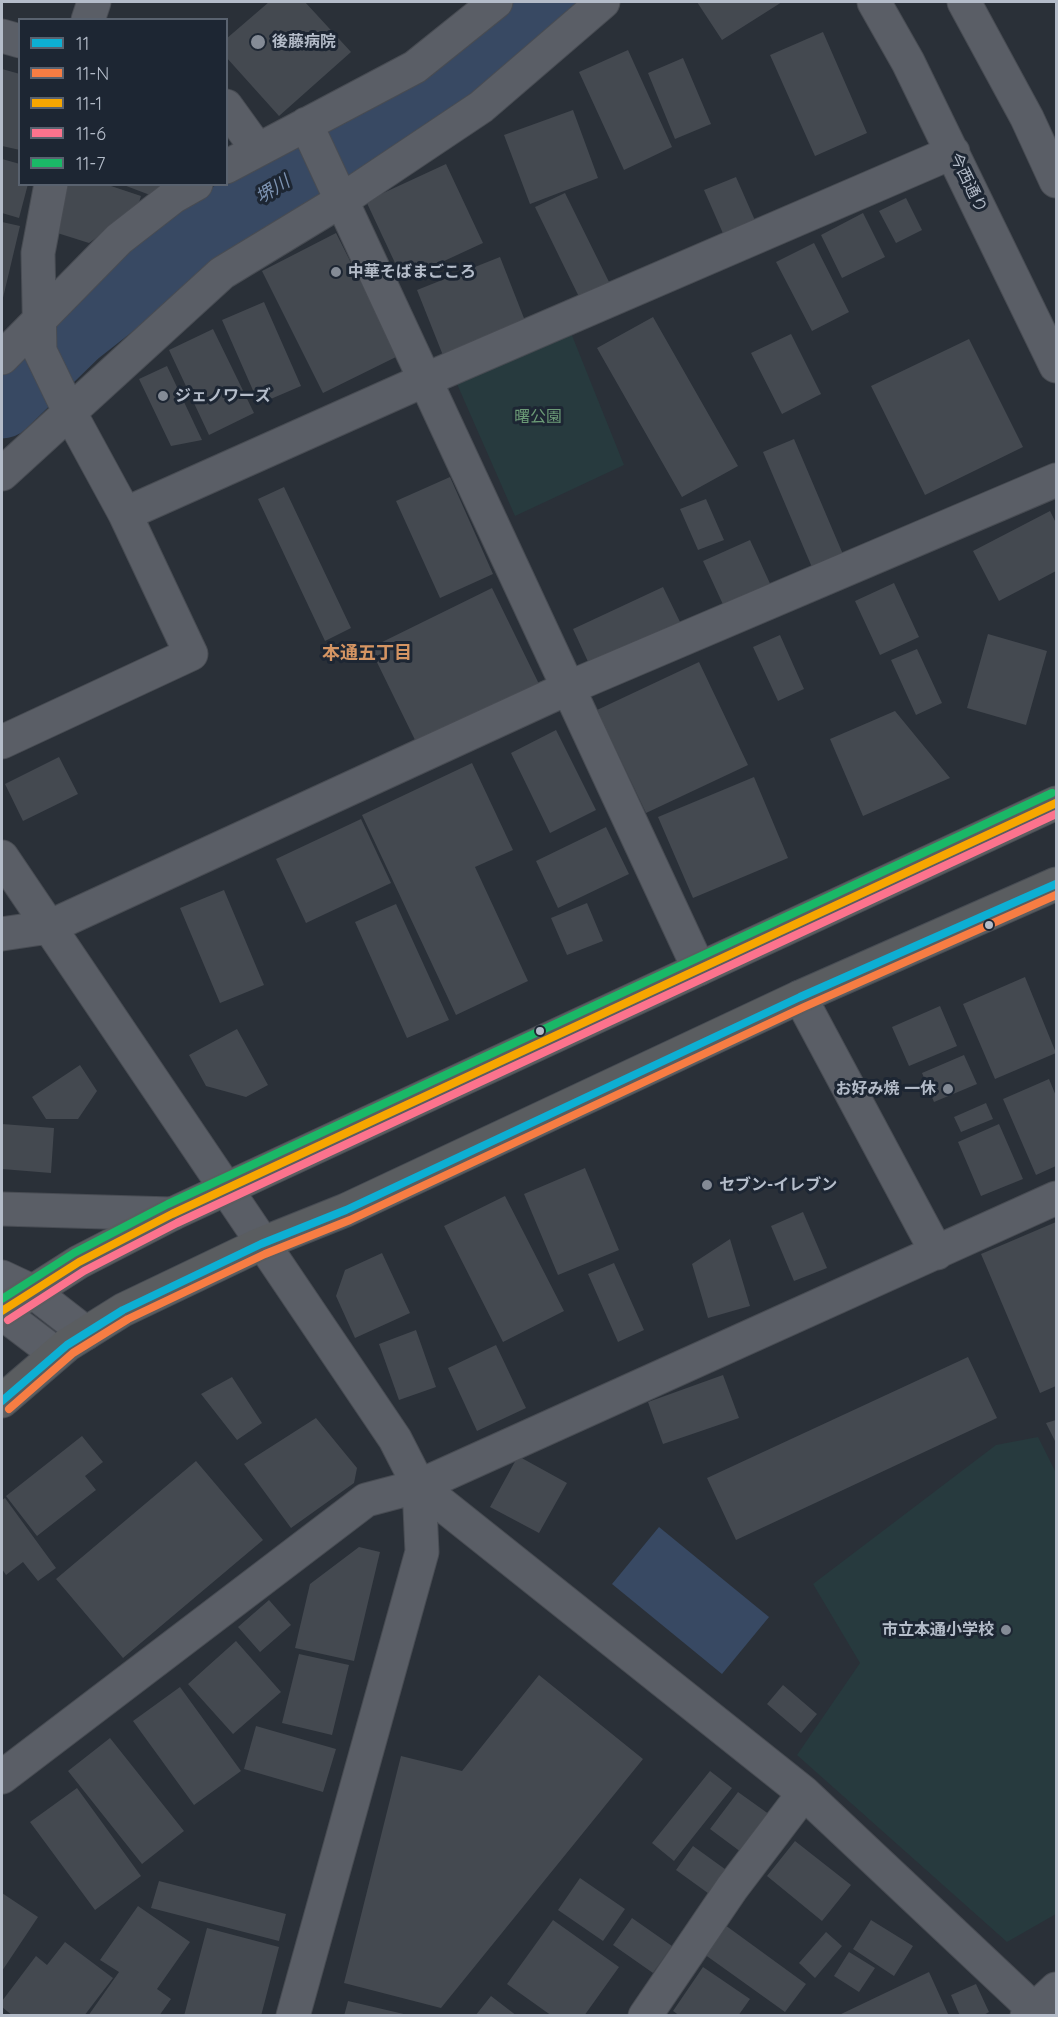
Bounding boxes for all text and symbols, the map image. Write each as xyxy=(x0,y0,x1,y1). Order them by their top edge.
legend xyxy=(18,18,228,186)
text: 11 xyxy=(76,32,89,55)
place label: 後藤病院 xyxy=(272,32,336,52)
marker: 後藤病院 xyxy=(249,33,267,51)
text: 11-N xyxy=(76,62,109,85)
text: 11-1 xyxy=(76,92,102,115)
text: 11-6 xyxy=(76,122,106,145)
street label: 今西通り xyxy=(945,150,991,216)
text: 11-7 xyxy=(76,152,106,175)
water label: 堺川 xyxy=(252,171,294,209)
place label: 中華そばまごころ xyxy=(348,262,476,282)
marker: 中華そばまごころ xyxy=(329,265,343,279)
place label: ジェノワーズ xyxy=(175,386,271,406)
marker: ジェノワーズ xyxy=(156,389,170,403)
park label: 曙公園 xyxy=(514,407,562,427)
district label: 本通五丁目 xyxy=(322,643,412,665)
unlabelled marker xyxy=(983,919,995,931)
unlabelled marker xyxy=(534,1025,546,1037)
place label: お好み焼 一休 xyxy=(836,1079,936,1099)
marker: お好み焼 一休 xyxy=(941,1082,955,1096)
place label: セブン-イレブン xyxy=(719,1175,837,1195)
marker: セブン-イレブン xyxy=(700,1178,714,1192)
place label: 市立本通小学校 xyxy=(882,1620,994,1640)
marker: 市立本通小学校 xyxy=(999,1623,1013,1637)

